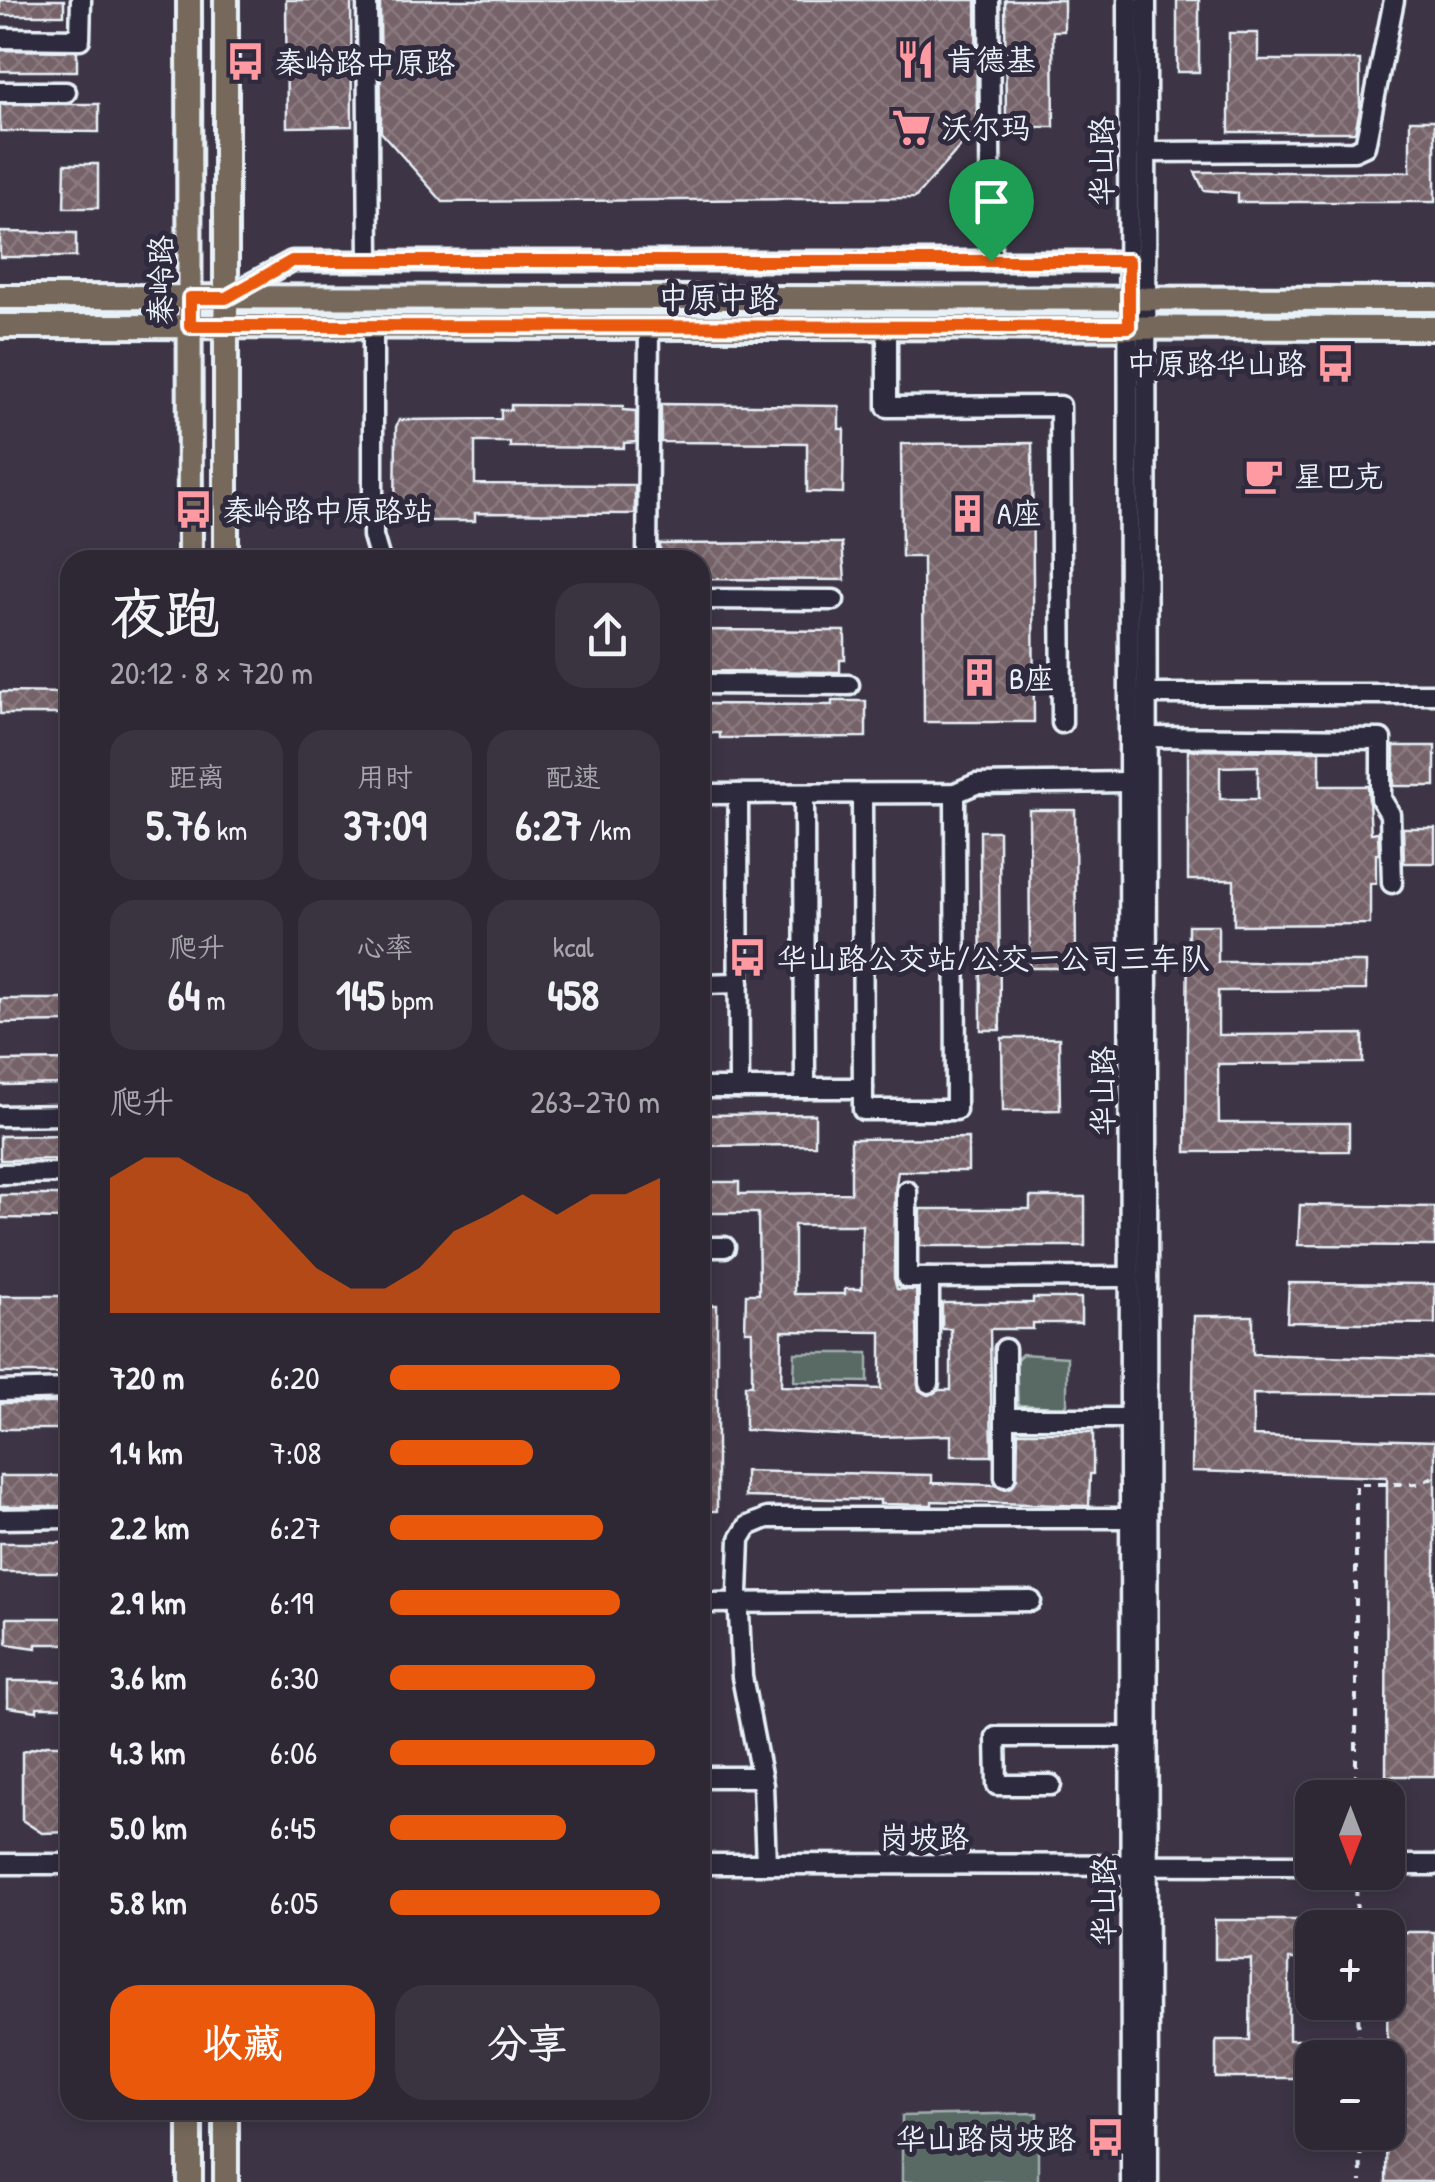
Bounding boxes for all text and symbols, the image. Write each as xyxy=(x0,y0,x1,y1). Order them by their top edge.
restaurant icon: 肯德基 xyxy=(895,38,937,80)
place label: 肯德基 xyxy=(946,39,1036,79)
bus stop icon: 秦岭路中原路 xyxy=(224,41,266,83)
place label: 秦岭路中原路 xyxy=(275,42,455,82)
supermarket icon: 沃尔玛 xyxy=(890,106,932,148)
place label: 沃尔玛 xyxy=(941,107,1031,147)
street label: 华山路 xyxy=(1081,116,1121,206)
pin xyxy=(949,159,1034,262)
icon: arrive xyxy=(964,174,1019,229)
street label: 秦岭路 xyxy=(140,235,180,325)
street label: 中原中路 xyxy=(658,277,778,317)
bus stop icon: 中原路华山路 xyxy=(1315,342,1357,384)
place label: 中原路华山路 xyxy=(1126,343,1306,383)
cafe icon: 星巴克 xyxy=(1243,455,1285,497)
place label: 星巴克 xyxy=(1294,456,1384,496)
bus stop icon: 秦岭路中原路站 xyxy=(172,489,214,531)
place label: 秦岭路中原路站 xyxy=(223,490,433,530)
building icon: A座 xyxy=(946,492,988,534)
place label: A座 xyxy=(997,493,1042,533)
text: 夜跑 xyxy=(110,576,220,650)
button: share xyxy=(555,583,660,688)
text: 20:12 · 8 × 720 m xyxy=(110,651,313,694)
building icon: B座 xyxy=(958,657,1000,699)
place label: B座 xyxy=(1009,658,1054,698)
text: 距离 xyxy=(169,758,225,796)
text: 用时 xyxy=(357,758,413,796)
text: 配速 xyxy=(545,758,601,796)
text: 5.76 xyxy=(146,796,210,853)
text: 37:09 xyxy=(343,796,427,853)
text: 6:27 xyxy=(515,796,582,853)
text: km xyxy=(210,811,247,849)
text: /km xyxy=(582,811,631,849)
text: 爬升 xyxy=(169,928,225,966)
text: 心率 xyxy=(357,928,413,966)
text: kcal xyxy=(553,928,594,966)
bus stop icon: 华山路公交站/公交一公司三车队 xyxy=(726,937,768,979)
place label: 华山路公交站/公交一公司三车队 xyxy=(777,938,1210,978)
text: 64 xyxy=(168,966,200,1023)
text: 145 xyxy=(336,966,385,1023)
text: 458 xyxy=(547,966,599,1023)
text: m xyxy=(200,981,226,1019)
text: bpm xyxy=(385,981,434,1019)
street label: 华山路 xyxy=(1082,1046,1122,1136)
text: 爬升 xyxy=(110,1080,174,1123)
text: 263–270 m xyxy=(530,1080,660,1123)
text: 720 m xyxy=(110,1356,184,1399)
text: 6:20 xyxy=(270,1356,320,1399)
text: 1.4 km xyxy=(110,1431,183,1474)
text: 7:08 xyxy=(270,1431,321,1474)
text: 2.2 km xyxy=(110,1506,189,1549)
text: 6:27 xyxy=(270,1506,321,1549)
text: 2.9 km xyxy=(110,1581,186,1624)
text: 6:19 xyxy=(270,1581,314,1624)
text: 3.6 km xyxy=(110,1656,186,1699)
text: 6:30 xyxy=(270,1656,319,1699)
text: 4.3 km xyxy=(110,1731,186,1774)
text: 6:06 xyxy=(270,1731,317,1774)
north arrow xyxy=(1295,1780,1405,1890)
map controls xyxy=(1295,1780,1405,2150)
text: 5.0 km xyxy=(110,1806,187,1849)
text: 6:45 xyxy=(270,1806,316,1849)
street label: 岗坡路 xyxy=(879,1817,969,1857)
street label: 华山路 xyxy=(1083,1856,1123,1946)
text: 5.8 km xyxy=(110,1881,187,1924)
text: 6:05 xyxy=(270,1881,318,1924)
button: + xyxy=(1295,1910,1405,2020)
button: 收藏 xyxy=(110,1985,375,2100)
button: 分享 xyxy=(395,1985,660,2100)
button: − xyxy=(1295,2040,1405,2150)
bus stop icon: 华山路岗坡路 xyxy=(1085,2117,1127,2159)
place label: 华山路岗坡路 xyxy=(896,2118,1076,2158)

